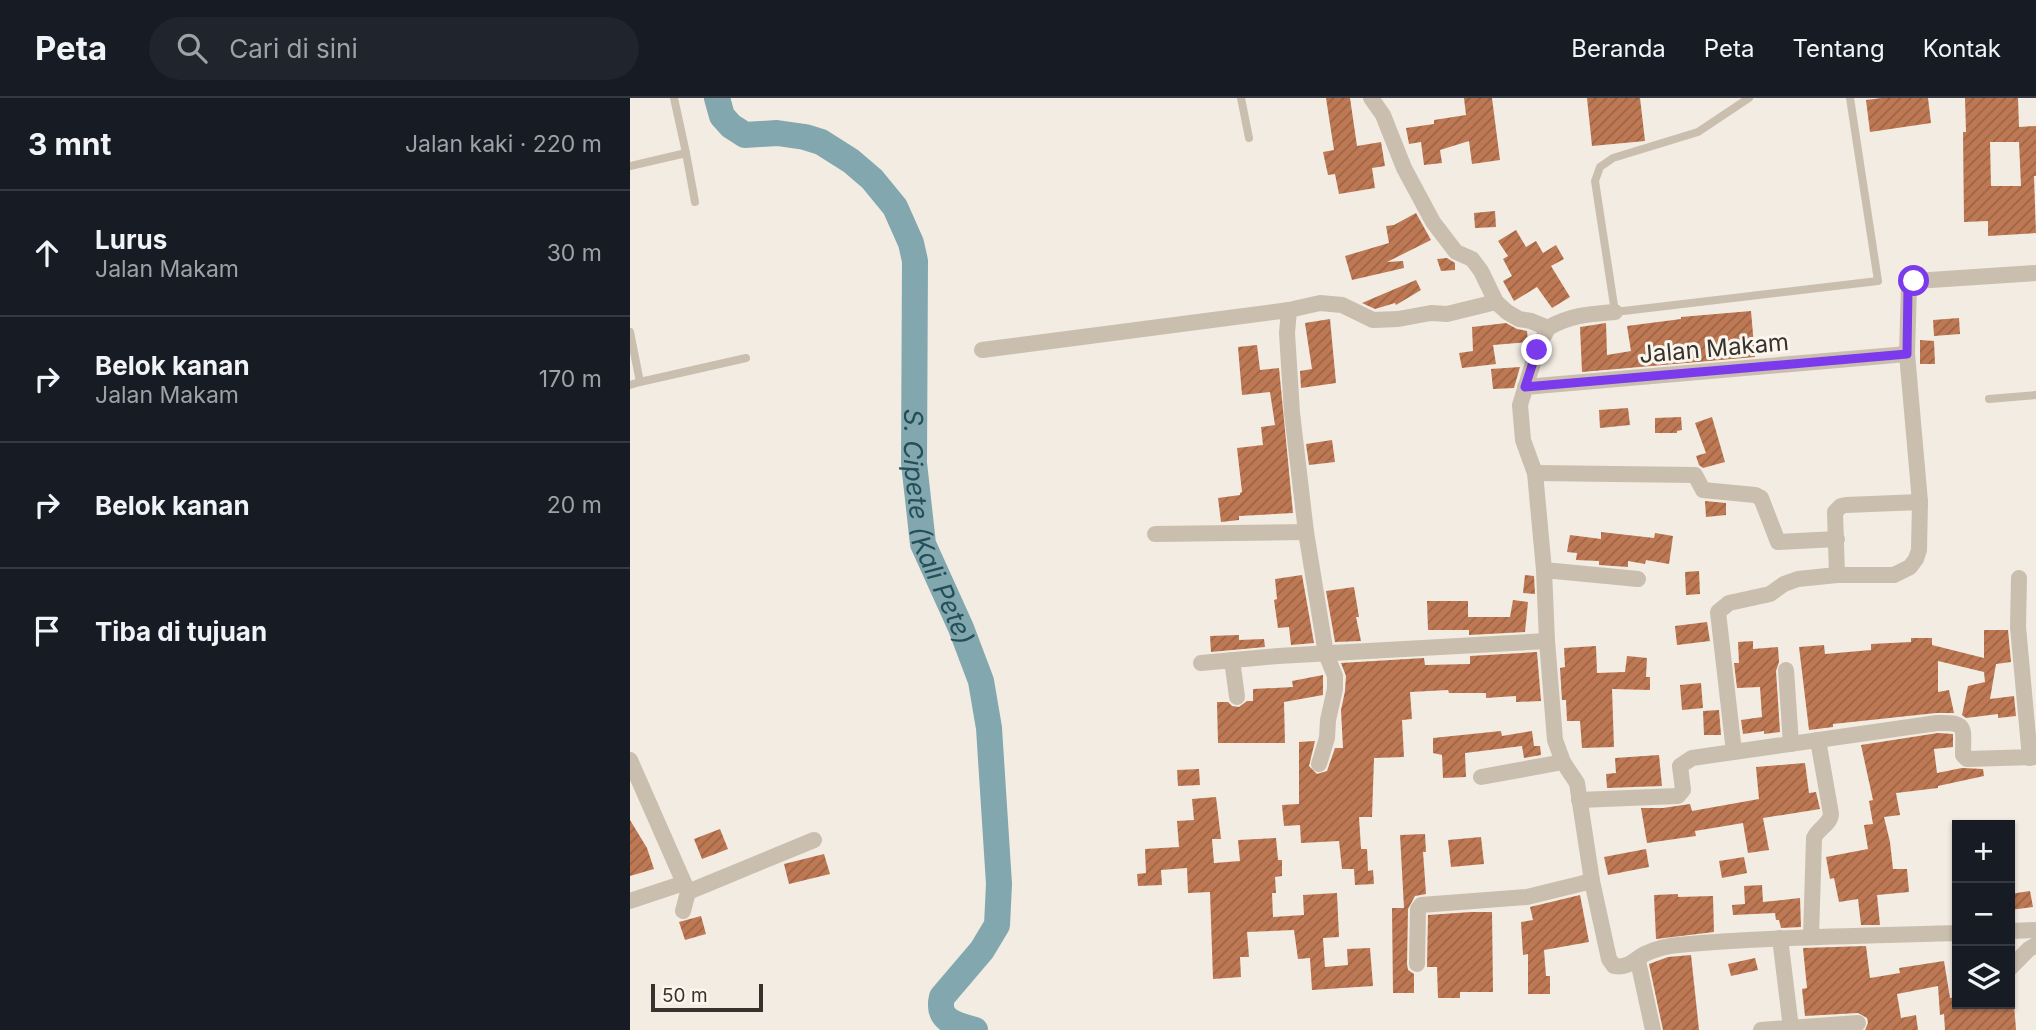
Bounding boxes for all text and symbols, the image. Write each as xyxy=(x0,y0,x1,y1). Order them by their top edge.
search box xyxy=(149,17,639,80)
text: Peta xyxy=(35,28,107,68)
icon: search xyxy=(173,29,211,67)
text: Cari di sini xyxy=(229,33,358,64)
text: Beranda xyxy=(1571,34,1666,63)
text: Peta xyxy=(1704,34,1754,63)
text: Tentang xyxy=(1792,34,1885,63)
text: Kontak xyxy=(1923,34,2001,63)
text: 3 mnt xyxy=(28,126,112,162)
text: Jalan kaki · 220 m xyxy=(405,130,602,158)
text: Lurus xyxy=(95,224,167,255)
icon: ahead xyxy=(28,234,66,272)
text: 30 m xyxy=(547,239,602,267)
text: Jalan Makam xyxy=(95,255,239,283)
route start xyxy=(1898,265,1929,296)
street label: Jalan Makam xyxy=(1638,327,1790,369)
route end xyxy=(1521,334,1552,365)
text: Belok kanan xyxy=(95,350,250,381)
icon: right xyxy=(28,360,66,398)
text: 170 m xyxy=(539,365,602,393)
text: Jalan Makam xyxy=(95,381,239,409)
water label: S. Cipete (Kali Pete) xyxy=(898,409,981,649)
icon: right xyxy=(28,486,66,524)
text: Belok kanan xyxy=(95,490,250,521)
text: 20 m xyxy=(547,491,602,519)
icon: arrive xyxy=(28,612,66,650)
text: Tiba di tujuan xyxy=(95,616,267,647)
map controls xyxy=(1952,820,2015,1009)
button: + xyxy=(1952,820,2015,883)
button: − xyxy=(1952,883,2015,946)
button: layers xyxy=(1952,946,2015,1009)
scale bar xyxy=(651,981,763,1013)
text: 50 m xyxy=(662,984,708,1007)

